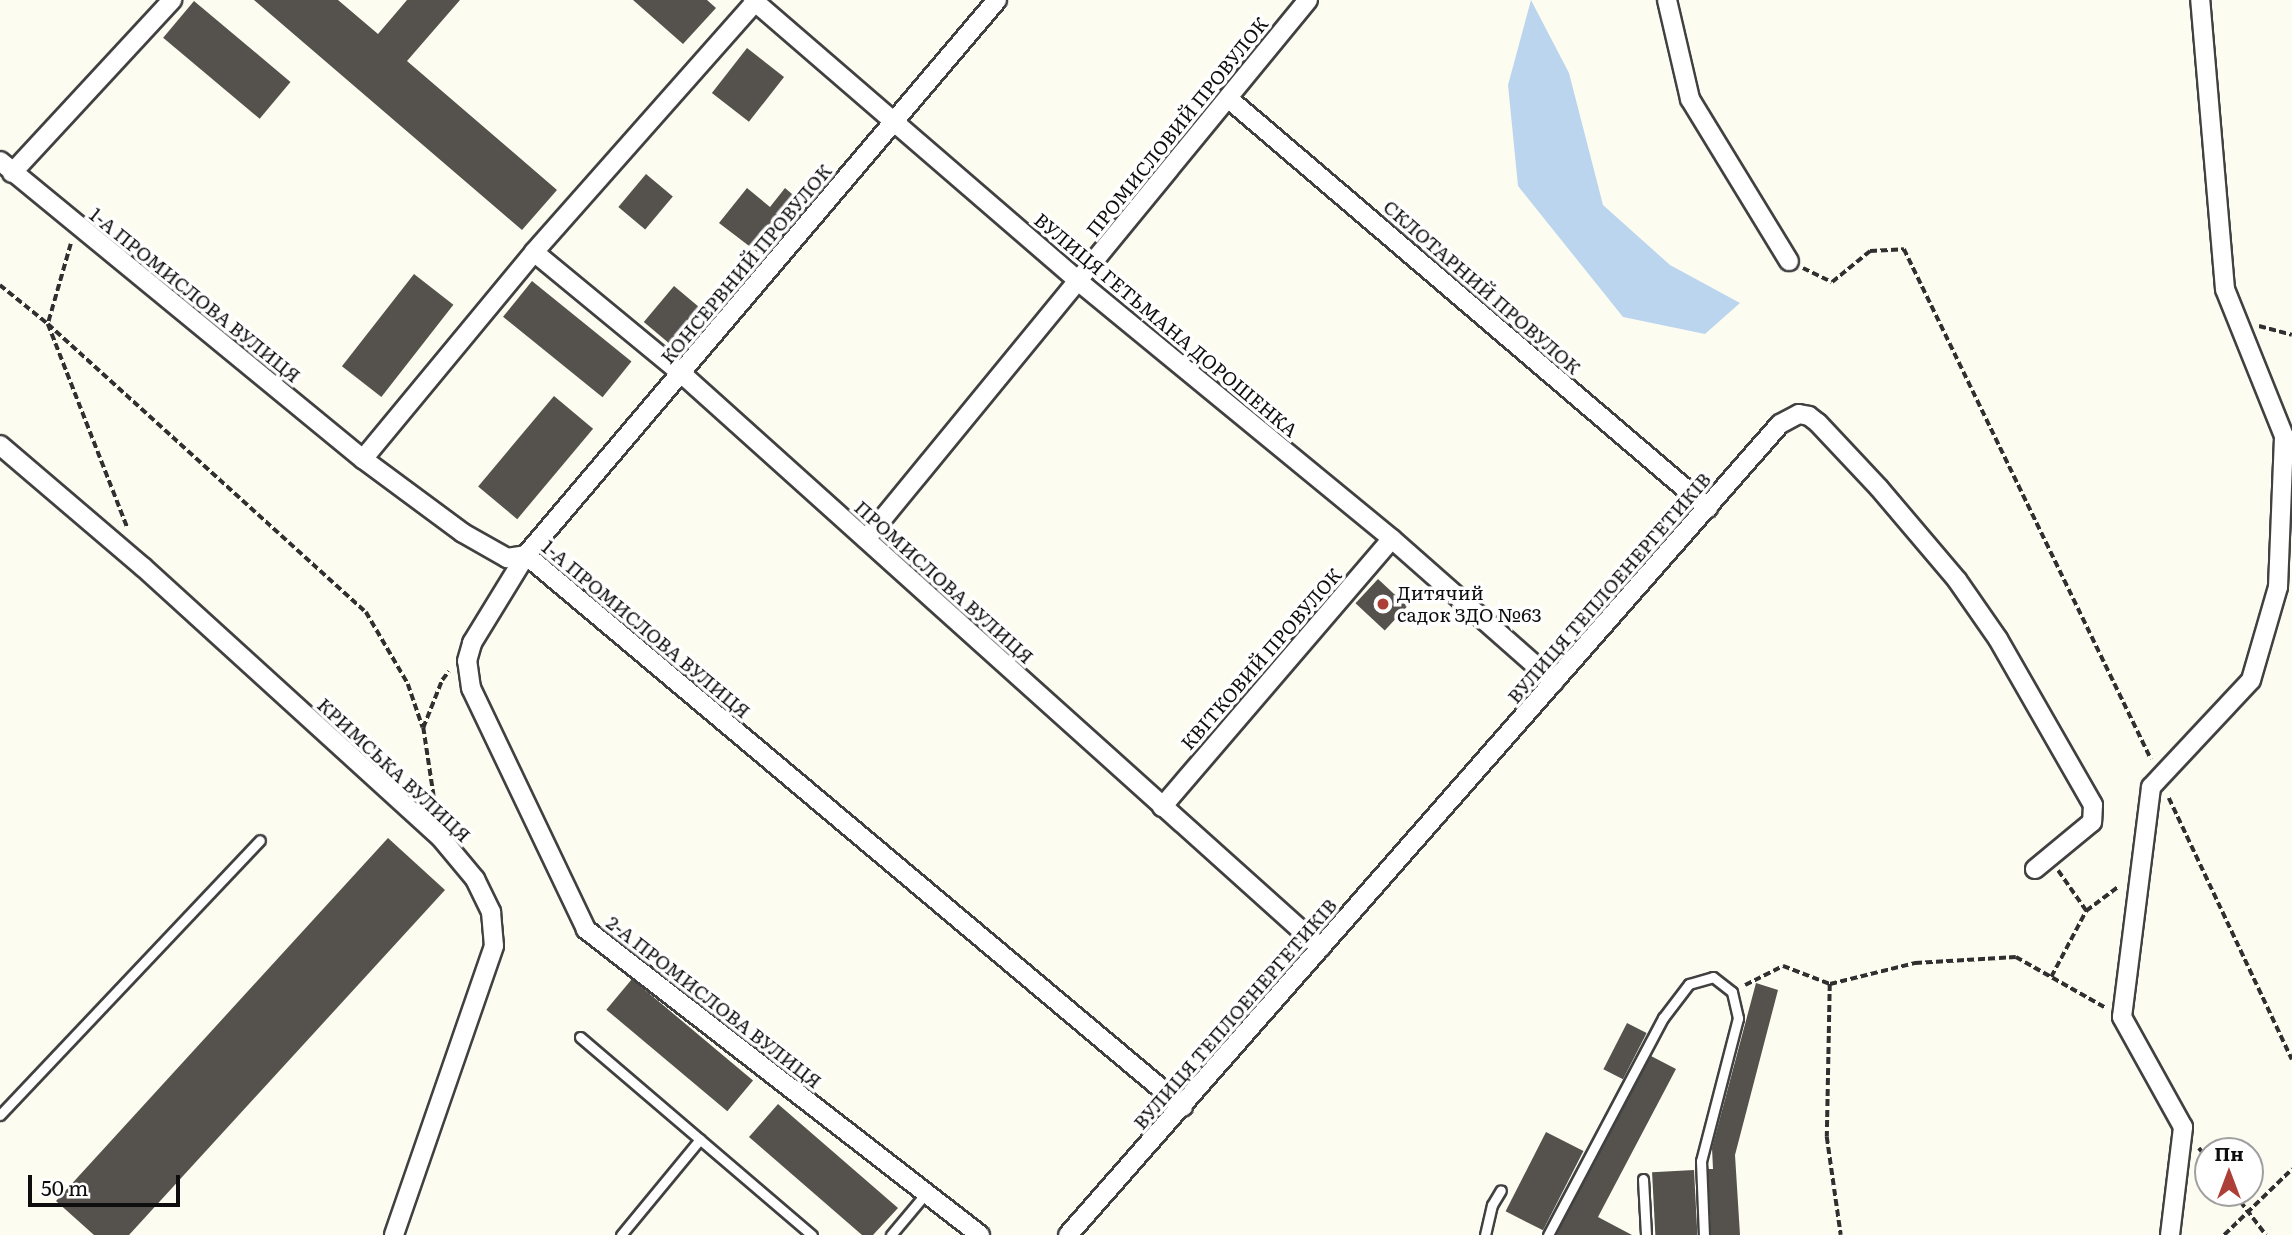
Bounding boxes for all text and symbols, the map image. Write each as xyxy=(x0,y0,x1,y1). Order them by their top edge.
street label: ПРОМИСЛОВИЙ ПРОВУЛОК xyxy=(1081,13,1273,241)
street label: КОНСЕРВНИЙ ПРОВУЛОК xyxy=(656,160,836,368)
street label: СКЛОТАРНИЙ ПРОВУЛОК xyxy=(1379,195,1585,379)
street label: 1-А ПРОМИСЛОВА ВУЛИЦЯ xyxy=(85,203,305,387)
street label: ВУЛИЦЯ ГЕТЬМАНА ДОРОШЕНКА xyxy=(1030,208,1302,442)
street label: ВУЛИЦЯ ТЕПЛОЕНЕРГЕТИКІВ xyxy=(1503,468,1715,708)
street label: ПРОМИСЛОВА ВУЛИЦЯ xyxy=(850,496,1038,668)
street label: 1-А ПРОМИСЛОВА ВУЛИЦЯ xyxy=(537,535,755,723)
street label: КВІТКОВИЙ ПРОВУЛОК xyxy=(1176,564,1346,754)
place label: Дитячий садок ЗДО №63 xyxy=(1397,582,1542,626)
marker: Дитячий садок ЗДО №63 xyxy=(1375,596,1391,612)
street label: КРИМСЬКА ВУЛИЦЯ xyxy=(313,693,475,847)
street label: ВУЛИЦЯ ТЕПЛОЕНЕРГЕТИКІВ xyxy=(1129,894,1341,1134)
street label: 2-А ПРОМИСЛОВА ВУЛИЦЯ xyxy=(602,911,826,1093)
north arrow xyxy=(2194,1137,2264,1207)
text: Пн xyxy=(2214,1139,2244,1167)
scale bar xyxy=(32,1162,184,1206)
text: 50 m xyxy=(41,1171,88,1202)

